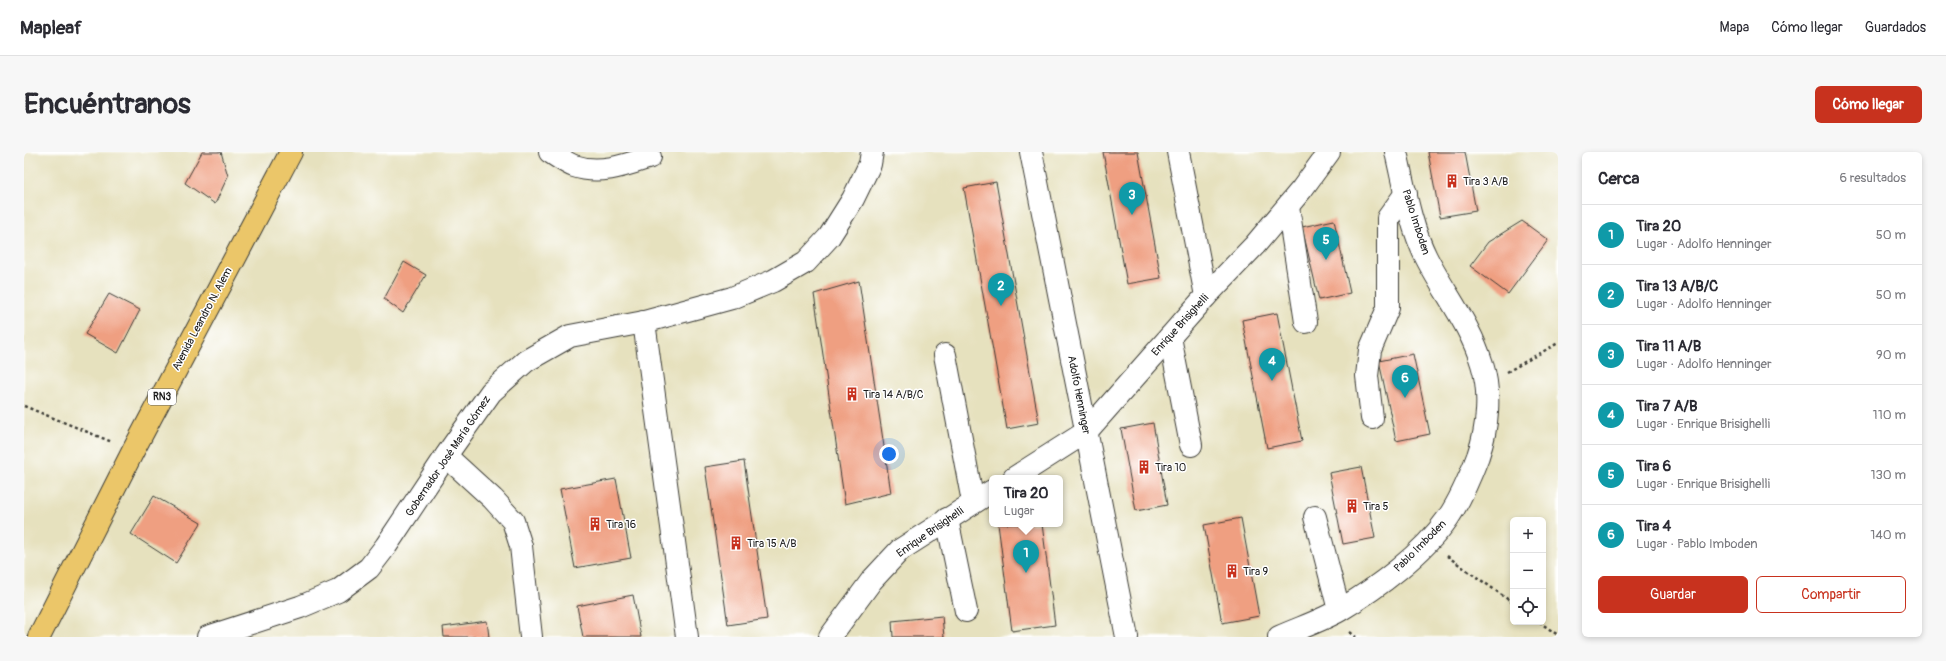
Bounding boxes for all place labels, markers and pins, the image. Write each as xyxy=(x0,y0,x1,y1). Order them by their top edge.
building icon: Tira 3 A/B xyxy=(1444,173,1460,189)
place label: Tira 3 A/B xyxy=(1463,175,1508,188)
pin: 3 xyxy=(1119,182,1145,215)
pin: 5 xyxy=(1313,227,1339,260)
pin: 2 xyxy=(988,273,1014,306)
pin: 4 xyxy=(1259,348,1285,381)
pin: 6 xyxy=(1392,365,1418,398)
building icon: Tira 14 A/B/C xyxy=(844,386,860,402)
place label: Tira 14 A/B/C xyxy=(863,388,924,401)
building icon: Tira 10 xyxy=(1136,459,1152,475)
place label: Tira 10 xyxy=(1155,461,1186,474)
building icon: Tira 5 xyxy=(1344,498,1360,514)
place label: Tira 5 xyxy=(1363,500,1388,513)
building icon: Tira 16 xyxy=(587,516,603,532)
place label: Tira 16 xyxy=(606,518,636,531)
building icon: Tira 15 A/B xyxy=(728,535,744,551)
place label: Tira 15 A/B xyxy=(747,537,796,550)
pin: 1 xyxy=(1013,540,1039,573)
building icon: Tira 9 xyxy=(1224,563,1240,579)
place label: Tira 9 xyxy=(1243,565,1268,578)

